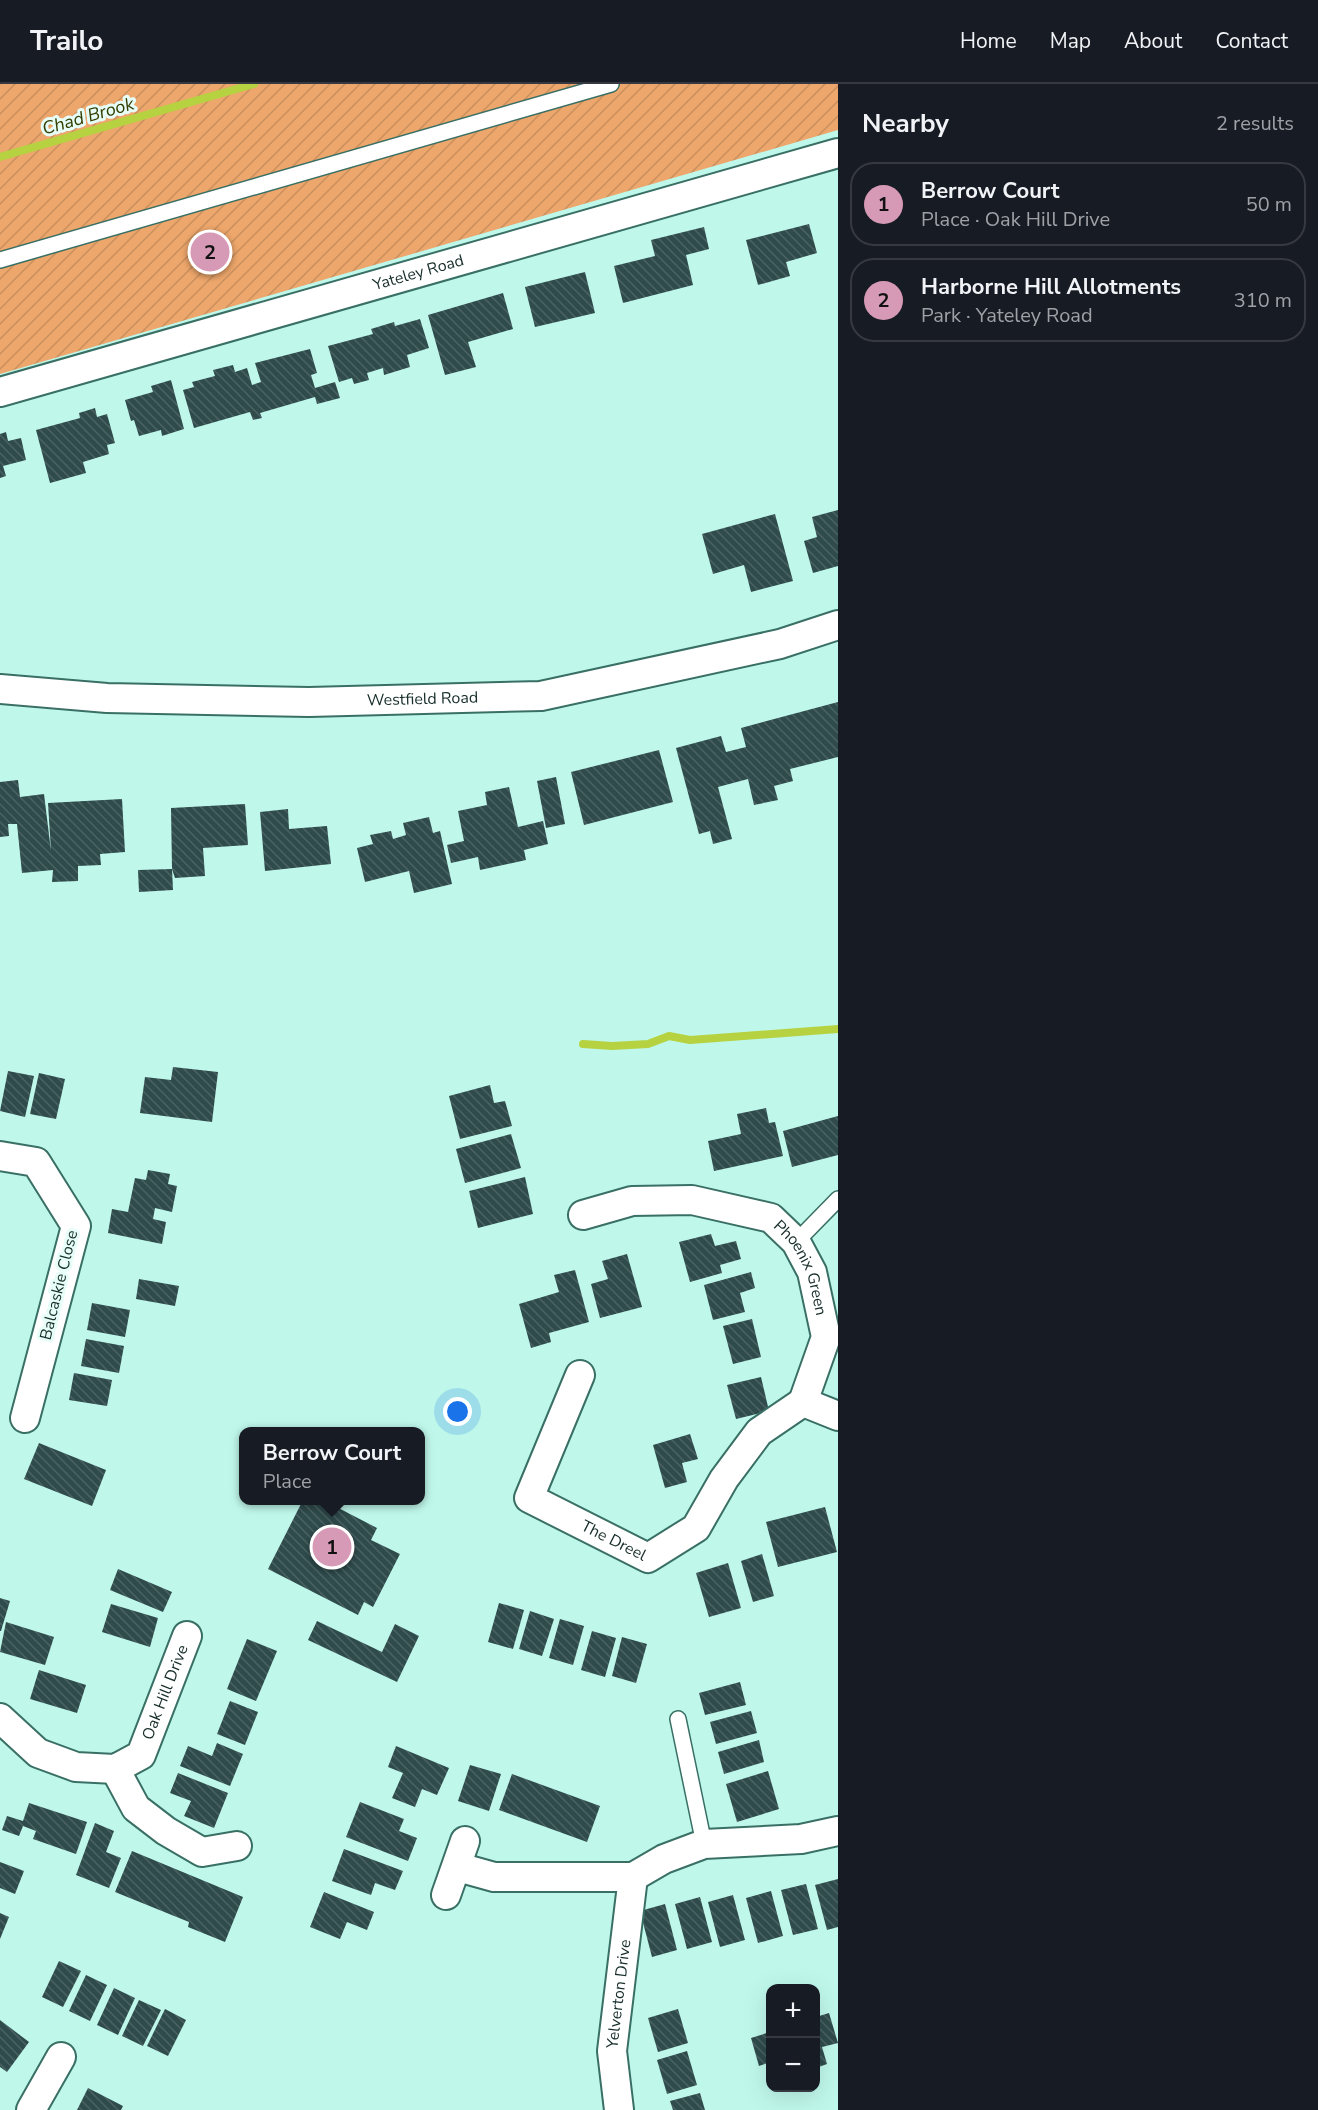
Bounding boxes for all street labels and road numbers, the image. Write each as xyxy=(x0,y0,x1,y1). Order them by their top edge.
street label: Yateley Road xyxy=(369,249,466,296)
street label: Westfield Road xyxy=(367,687,478,711)
street label: Phoenix Green xyxy=(769,1215,832,1317)
street label: Balcaskie Close xyxy=(35,1228,83,1342)
street label: The Dreel xyxy=(577,1515,650,1567)
street label: Oak Hill Drive xyxy=(137,1641,194,1743)
street label: Yelverton Drive xyxy=(601,1938,636,2051)

